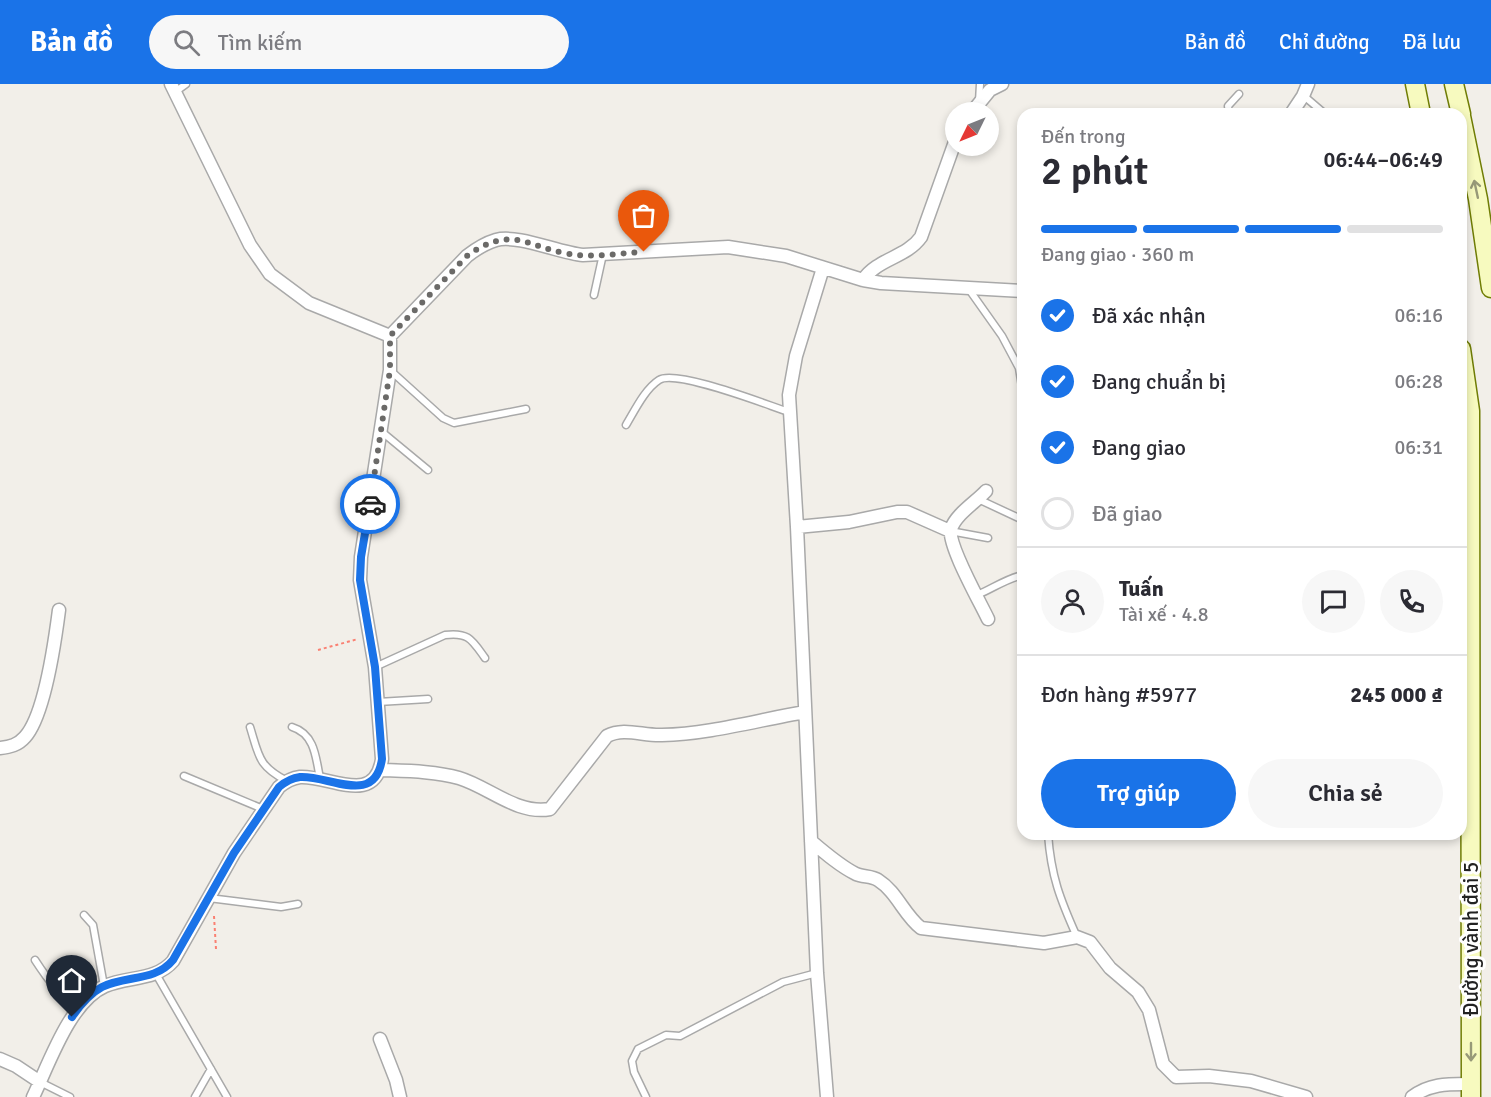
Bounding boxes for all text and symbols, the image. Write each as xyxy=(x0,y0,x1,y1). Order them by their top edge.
search box xyxy=(149,15,569,69)
text: Bản đồ xyxy=(30,25,113,59)
icon: search xyxy=(170,26,203,59)
text: Tìm kiếm xyxy=(218,29,302,56)
text: Bản đồ xyxy=(1185,29,1246,55)
text: Chỉ đường xyxy=(1279,29,1370,55)
text: Đã lưu xyxy=(1403,29,1461,55)
north arrow xyxy=(945,102,999,156)
map controls xyxy=(945,102,999,156)
text: Đến trong xyxy=(1041,124,1125,149)
text: 06:44–06:49 xyxy=(1324,146,1443,173)
text: 2 phút xyxy=(1041,147,1148,195)
one-way arrow xyxy=(1470,180,1482,199)
pin xyxy=(618,190,669,252)
icon: bag xyxy=(627,199,660,232)
text: Đang giao · 360 m xyxy=(1041,242,1194,267)
icon: check xyxy=(1041,299,1074,332)
text: Đã xác nhận xyxy=(1092,302,1206,329)
text: 06:16 xyxy=(1394,303,1443,328)
icon: check xyxy=(1041,365,1074,398)
text: Đang chuẩn bị xyxy=(1092,368,1226,395)
text: 06:28 xyxy=(1394,369,1443,394)
icon: check xyxy=(1041,431,1074,464)
text: Đang giao xyxy=(1092,434,1186,461)
text: 06:31 xyxy=(1394,435,1443,460)
courier xyxy=(340,474,400,534)
icon: car xyxy=(354,488,387,521)
text: Đã giao xyxy=(1092,500,1162,527)
button: person xyxy=(1041,570,1104,633)
button: chat xyxy=(1302,570,1365,633)
button: phone xyxy=(1380,570,1443,633)
text: Tuấn xyxy=(1119,575,1164,602)
text: Tài xế · 4.8 xyxy=(1119,602,1208,627)
text: Đơn hàng #5977 xyxy=(1041,681,1197,708)
text: 245 000 ₫ xyxy=(1350,681,1443,708)
button: Trợ giúp xyxy=(1041,759,1236,828)
button: Chia sẻ xyxy=(1248,759,1443,828)
street label: Đường vành đai 5 xyxy=(1458,862,1484,1016)
pin xyxy=(46,955,97,1017)
icon: home xyxy=(55,964,88,997)
one-way arrow xyxy=(1465,1041,1477,1061)

